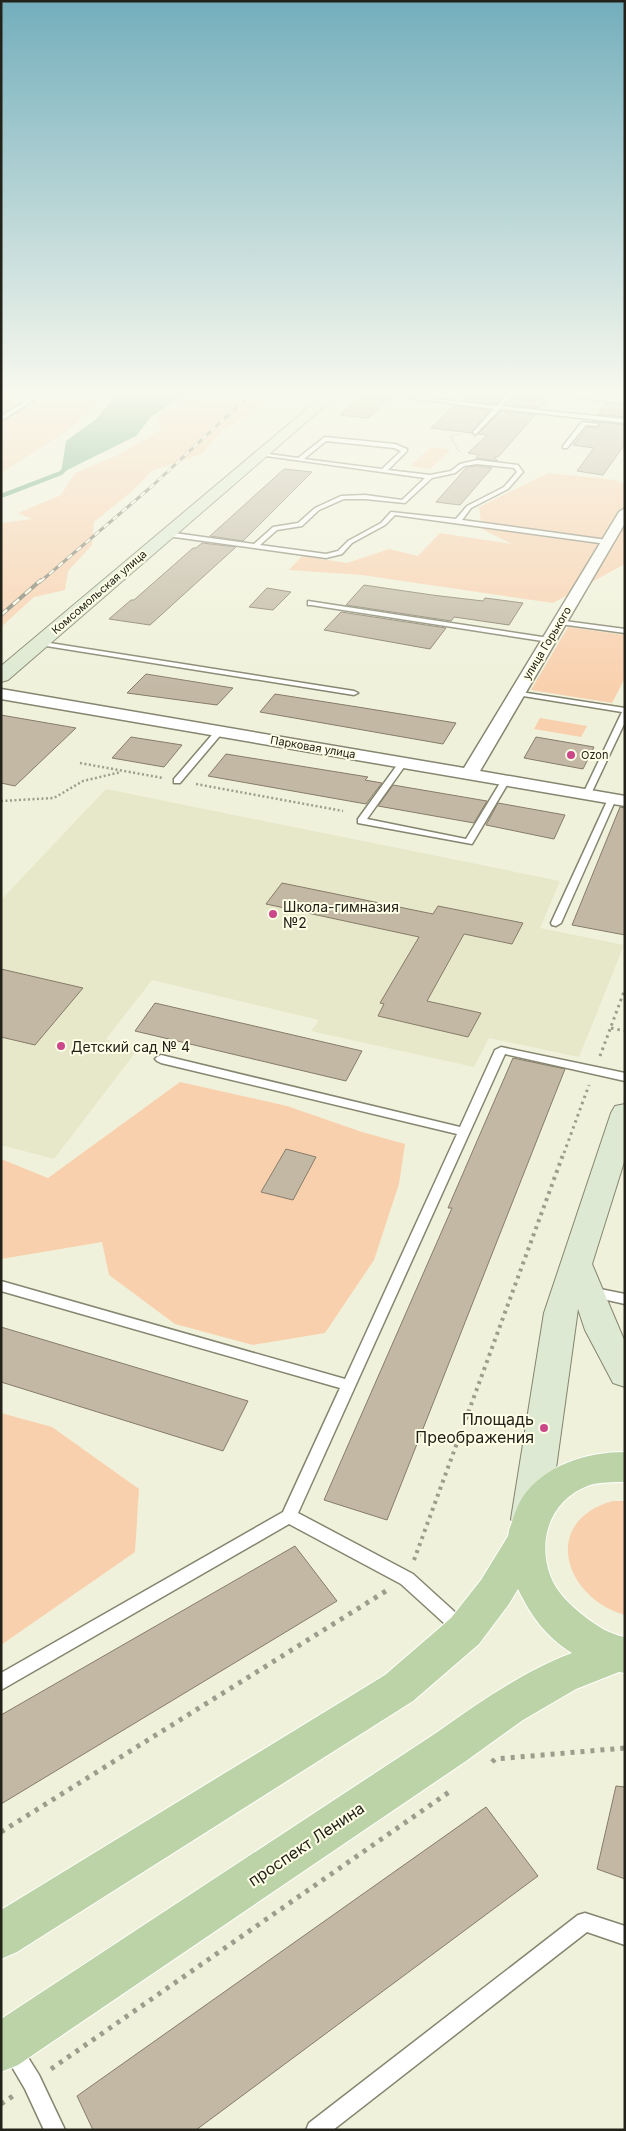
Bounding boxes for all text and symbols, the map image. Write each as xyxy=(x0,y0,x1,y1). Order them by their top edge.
street label: Комсомольская улица xyxy=(49,547,149,637)
street label: улица Горького xyxy=(520,604,575,682)
street label: Парковая улица xyxy=(269,733,357,761)
place label: Ozon xyxy=(581,748,608,762)
marker: Ozon xyxy=(565,749,577,761)
place label: Школа-гимназия №2 xyxy=(283,898,399,931)
marker: Школа-гимназия №2 xyxy=(267,908,279,920)
place label: Детский сад № 4 xyxy=(71,1038,190,1055)
marker: Детский сад № 4 xyxy=(55,1040,67,1052)
place label: Площадь Преображения xyxy=(415,1409,534,1447)
marker: Площадь Преображения xyxy=(538,1422,550,1434)
street label: проспект Ленина xyxy=(244,1798,368,1890)

